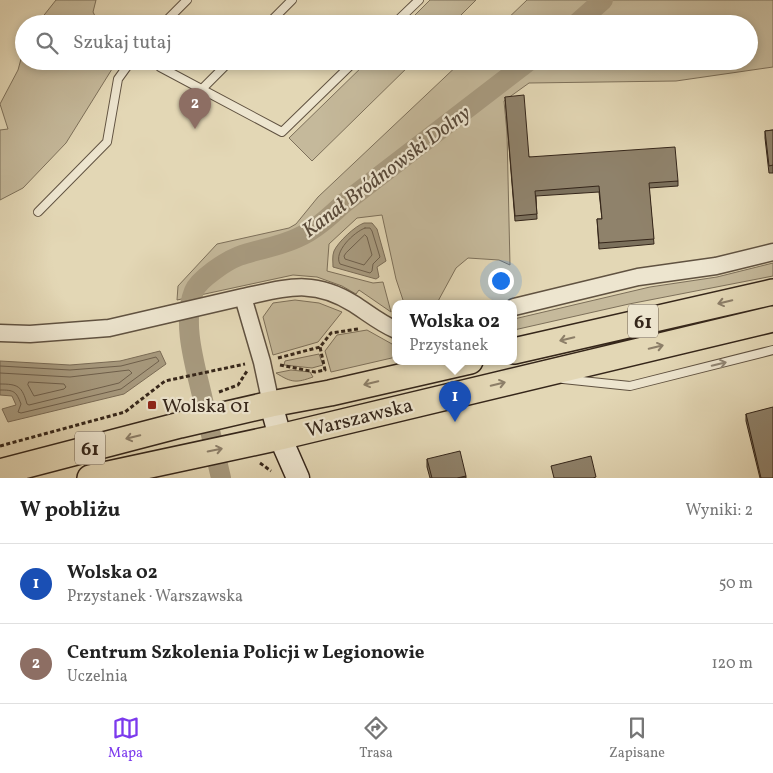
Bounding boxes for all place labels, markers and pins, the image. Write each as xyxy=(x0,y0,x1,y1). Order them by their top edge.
pin: 2 xyxy=(179,88,211,129)
pin: 1 xyxy=(439,381,471,422)
place label: Wolska 01 xyxy=(162,393,250,421)
marker: Wolska 01 xyxy=(146,399,158,411)

